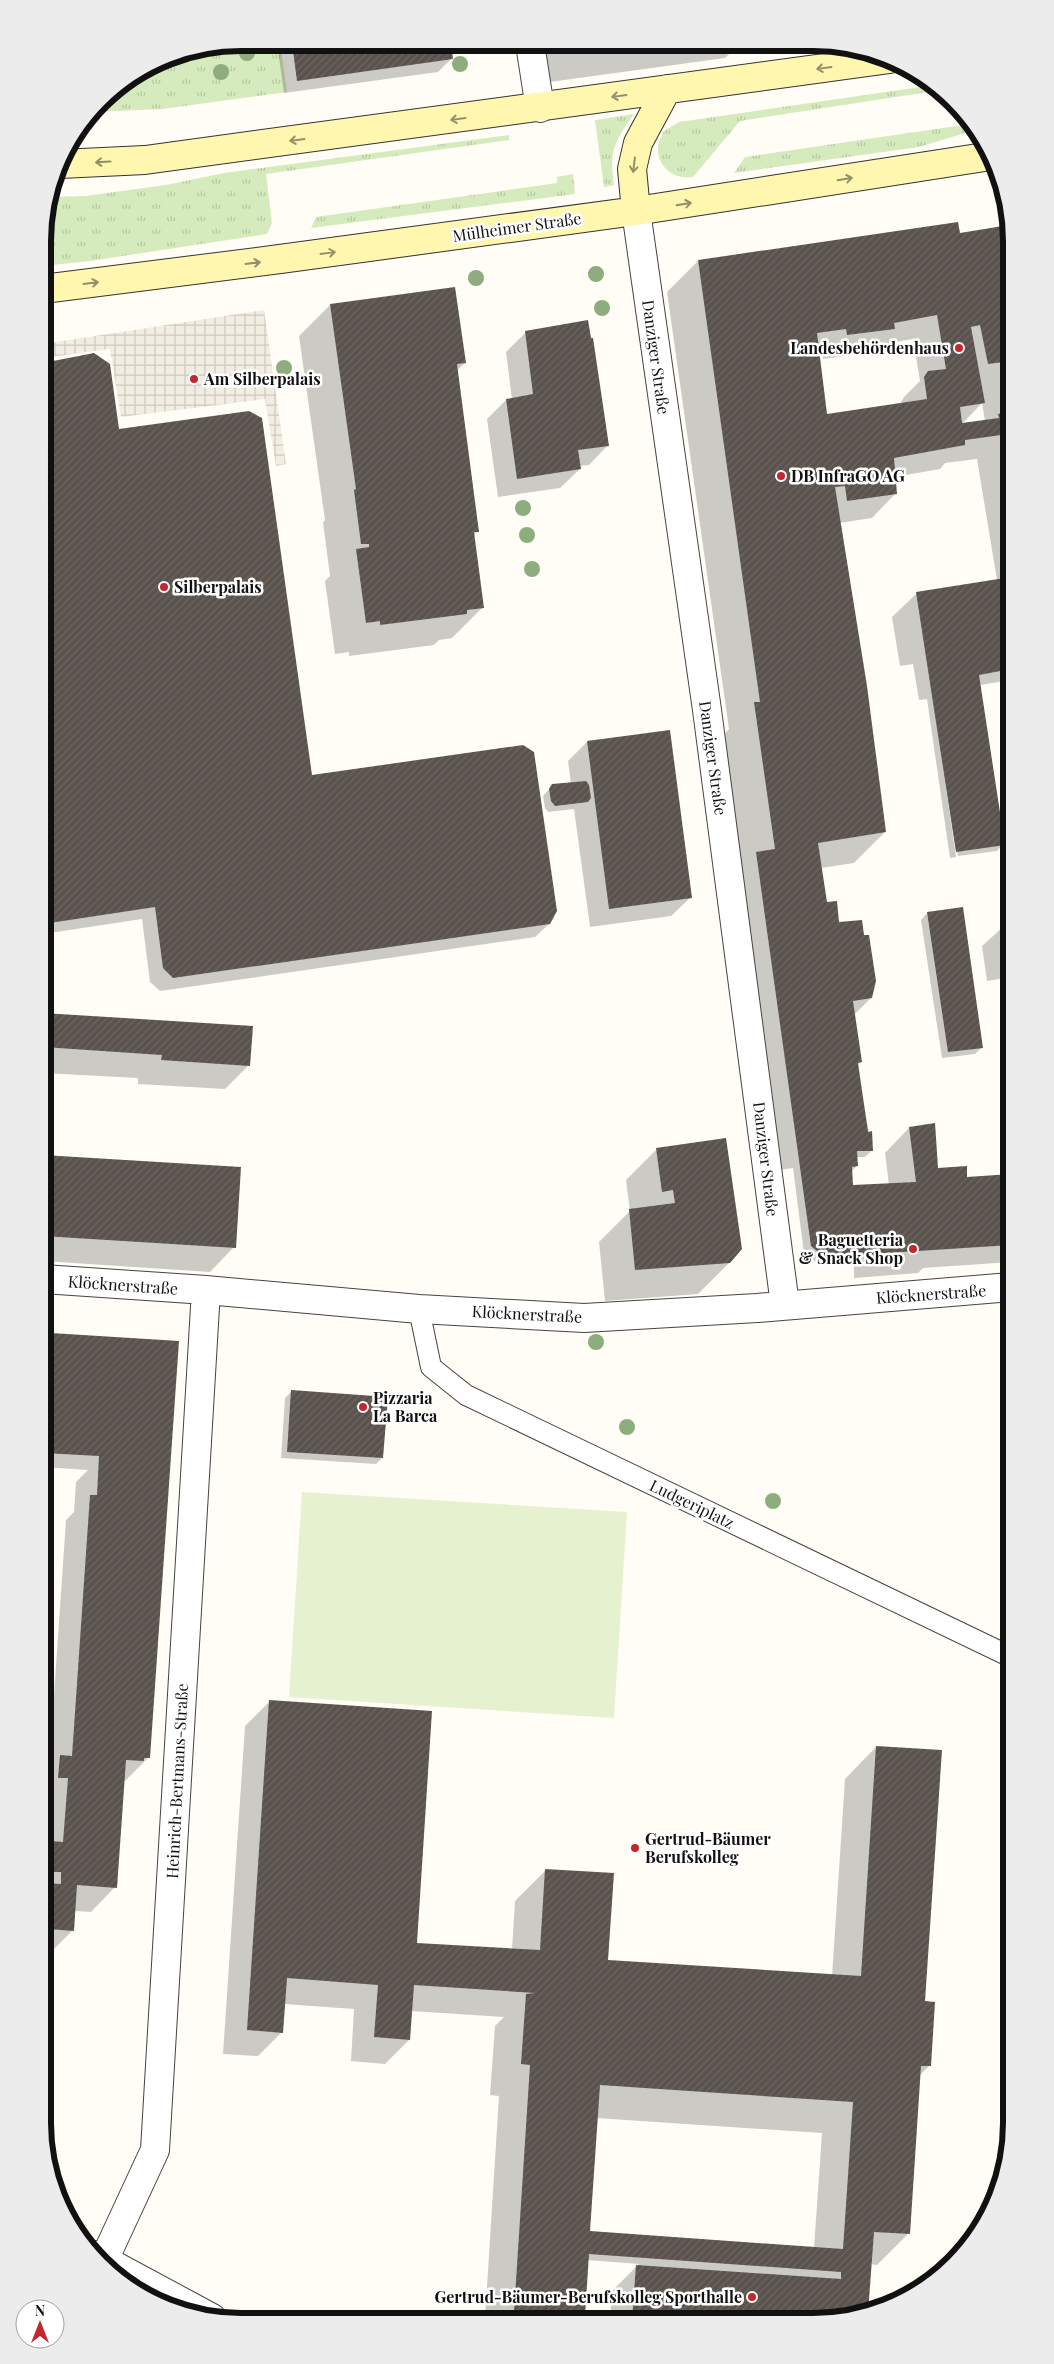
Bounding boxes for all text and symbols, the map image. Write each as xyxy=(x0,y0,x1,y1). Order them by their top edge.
one-way arrow xyxy=(816,63,832,73)
one-way arrow xyxy=(611,91,627,101)
one-way arrow xyxy=(450,114,466,124)
one-way arrow xyxy=(289,135,305,145)
one-way arrow xyxy=(629,157,639,173)
one-way arrow xyxy=(95,158,111,167)
one-way arrow xyxy=(837,173,853,183)
one-way arrow xyxy=(676,198,692,208)
street label: Mülheimer Straße xyxy=(451,207,583,246)
one-way arrow xyxy=(320,248,336,258)
one-way arrow xyxy=(244,258,260,268)
one-way arrow xyxy=(83,278,99,288)
street label: Danziger Straße xyxy=(638,298,675,415)
place label: Landesbehördenhaus xyxy=(790,337,949,358)
marker: Landesbehördenhaus xyxy=(953,342,965,354)
place label: Am Silberpalais xyxy=(203,368,321,389)
marker: Am Silberpalais xyxy=(188,373,200,385)
place label: DB InfraGO AG xyxy=(791,465,905,486)
marker: DB InfraGO AG xyxy=(775,470,787,482)
place label: Silberpalais xyxy=(174,576,262,597)
marker: Silberpalais xyxy=(158,581,170,593)
street label: Danziger Straße xyxy=(695,699,732,816)
street label: Danziger Straße xyxy=(749,1100,784,1217)
place label: Baguetteria & Snack Shop xyxy=(799,1229,904,1268)
marker: Baguetteria & Snack Shop xyxy=(907,1243,919,1255)
street label: Klöcknerstraße xyxy=(67,1270,179,1299)
street label: Klöcknerstraße xyxy=(875,1279,987,1308)
street label: Klöcknerstraße xyxy=(471,1300,583,1327)
place label: Pizzaria La Barca xyxy=(373,1387,438,1426)
marker: Pizzaria La Barca xyxy=(357,1401,369,1413)
street label: Ludgeriplatz xyxy=(647,1474,738,1533)
street label: Heinrich-Bertmans-Straße xyxy=(161,1683,192,1879)
place label: Gertrud-Bäumer Berufskolleg xyxy=(645,1828,771,1867)
marker: Gertrud-Bäumer Berufskolleg xyxy=(629,1842,641,1854)
place label: Gertrud-Bäumer-Berufskolleg Sporthalle xyxy=(435,2286,742,2307)
marker: Gertrud-Bäumer-Berufskolleg Sporthalle xyxy=(746,2291,758,2303)
north arrow xyxy=(15,2299,65,2349)
text: N xyxy=(35,2301,45,2320)

